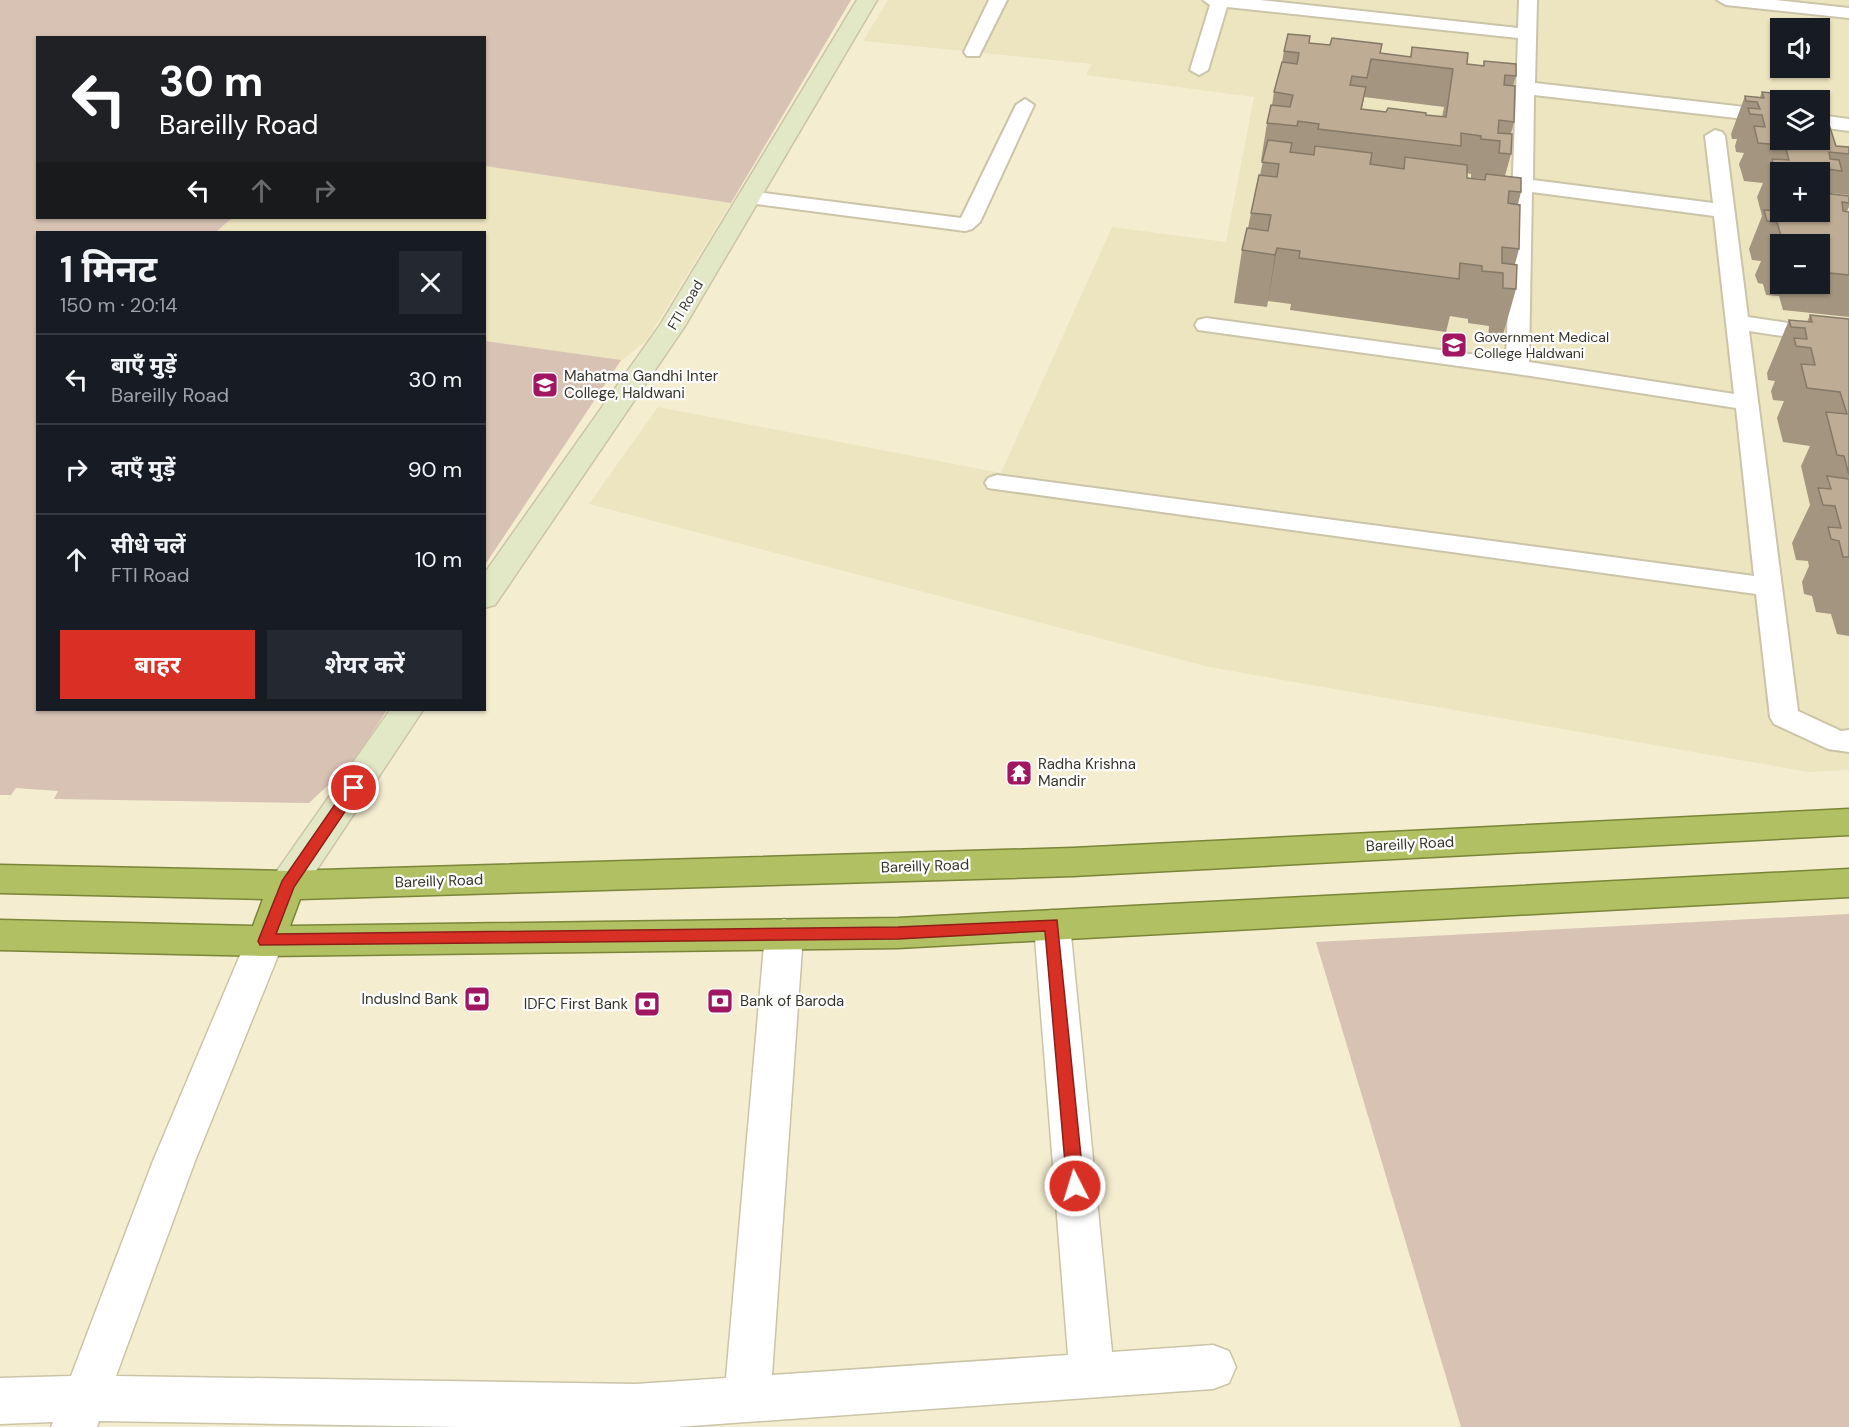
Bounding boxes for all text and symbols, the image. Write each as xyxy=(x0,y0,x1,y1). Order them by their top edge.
map controls xyxy=(1770,18,1830,294)
button: sound xyxy=(1770,18,1830,78)
text: 30 m xyxy=(159,54,263,109)
icon: left xyxy=(60,60,138,138)
button: layers xyxy=(1770,90,1830,150)
text: Bareilly Road xyxy=(159,107,318,142)
button: + xyxy=(1770,162,1830,222)
icon: left xyxy=(182,174,215,207)
icon: ahead xyxy=(245,174,278,207)
icon: right xyxy=(308,174,341,207)
button: − xyxy=(1770,234,1830,294)
text: 1 मिनट xyxy=(60,246,157,293)
button: close xyxy=(399,251,462,314)
street label: FTI Road xyxy=(663,277,707,333)
text: 150 m · 20:14 xyxy=(60,292,177,318)
place label: Government Medical College Haldwani xyxy=(1474,328,1609,362)
school or university icon: Government Medical College Haldwani xyxy=(1439,330,1469,360)
text: बाएँ मुड़ें xyxy=(111,351,177,380)
icon: left xyxy=(60,363,93,396)
text: 30 m xyxy=(408,365,462,394)
place label: Mahatma Gandhi Inter College, Haldwani xyxy=(564,366,719,403)
school or university icon: Mahatma Gandhi Inter College, Haldwani xyxy=(530,370,560,400)
text: Bareilly Road xyxy=(111,382,229,408)
icon: right xyxy=(60,453,93,486)
text: दाएँ मुड़ें xyxy=(111,454,175,483)
text: 90 m xyxy=(408,455,462,484)
text: सीधे चलें xyxy=(111,531,186,560)
icon: ahead xyxy=(60,543,93,576)
text: 10 m xyxy=(415,545,462,574)
text: FTI Road xyxy=(111,562,189,588)
button: बाहर xyxy=(60,630,255,699)
button: शेयर करें xyxy=(267,630,462,699)
place label: Radha Krishna Mandir xyxy=(1038,754,1136,791)
temple icon: Radha Krishna Mandir xyxy=(1004,758,1034,788)
pin xyxy=(328,762,379,813)
icon: arrive xyxy=(337,771,370,804)
street label: Bareilly Road xyxy=(1365,832,1455,856)
street label: Bareilly Road xyxy=(880,854,970,878)
street label: Bareilly Road xyxy=(394,869,484,893)
bank icon: IndusInd Bank xyxy=(462,984,492,1014)
bank icon: Bank of Baroda xyxy=(705,986,735,1016)
place label: IndusInd Bank xyxy=(361,989,458,1009)
bank icon: IDFC First Bank xyxy=(632,989,662,1019)
place label: Bank of Baroda xyxy=(740,991,844,1011)
place label: IDFC First Bank xyxy=(524,994,628,1014)
position arrow xyxy=(1043,1154,1107,1218)

